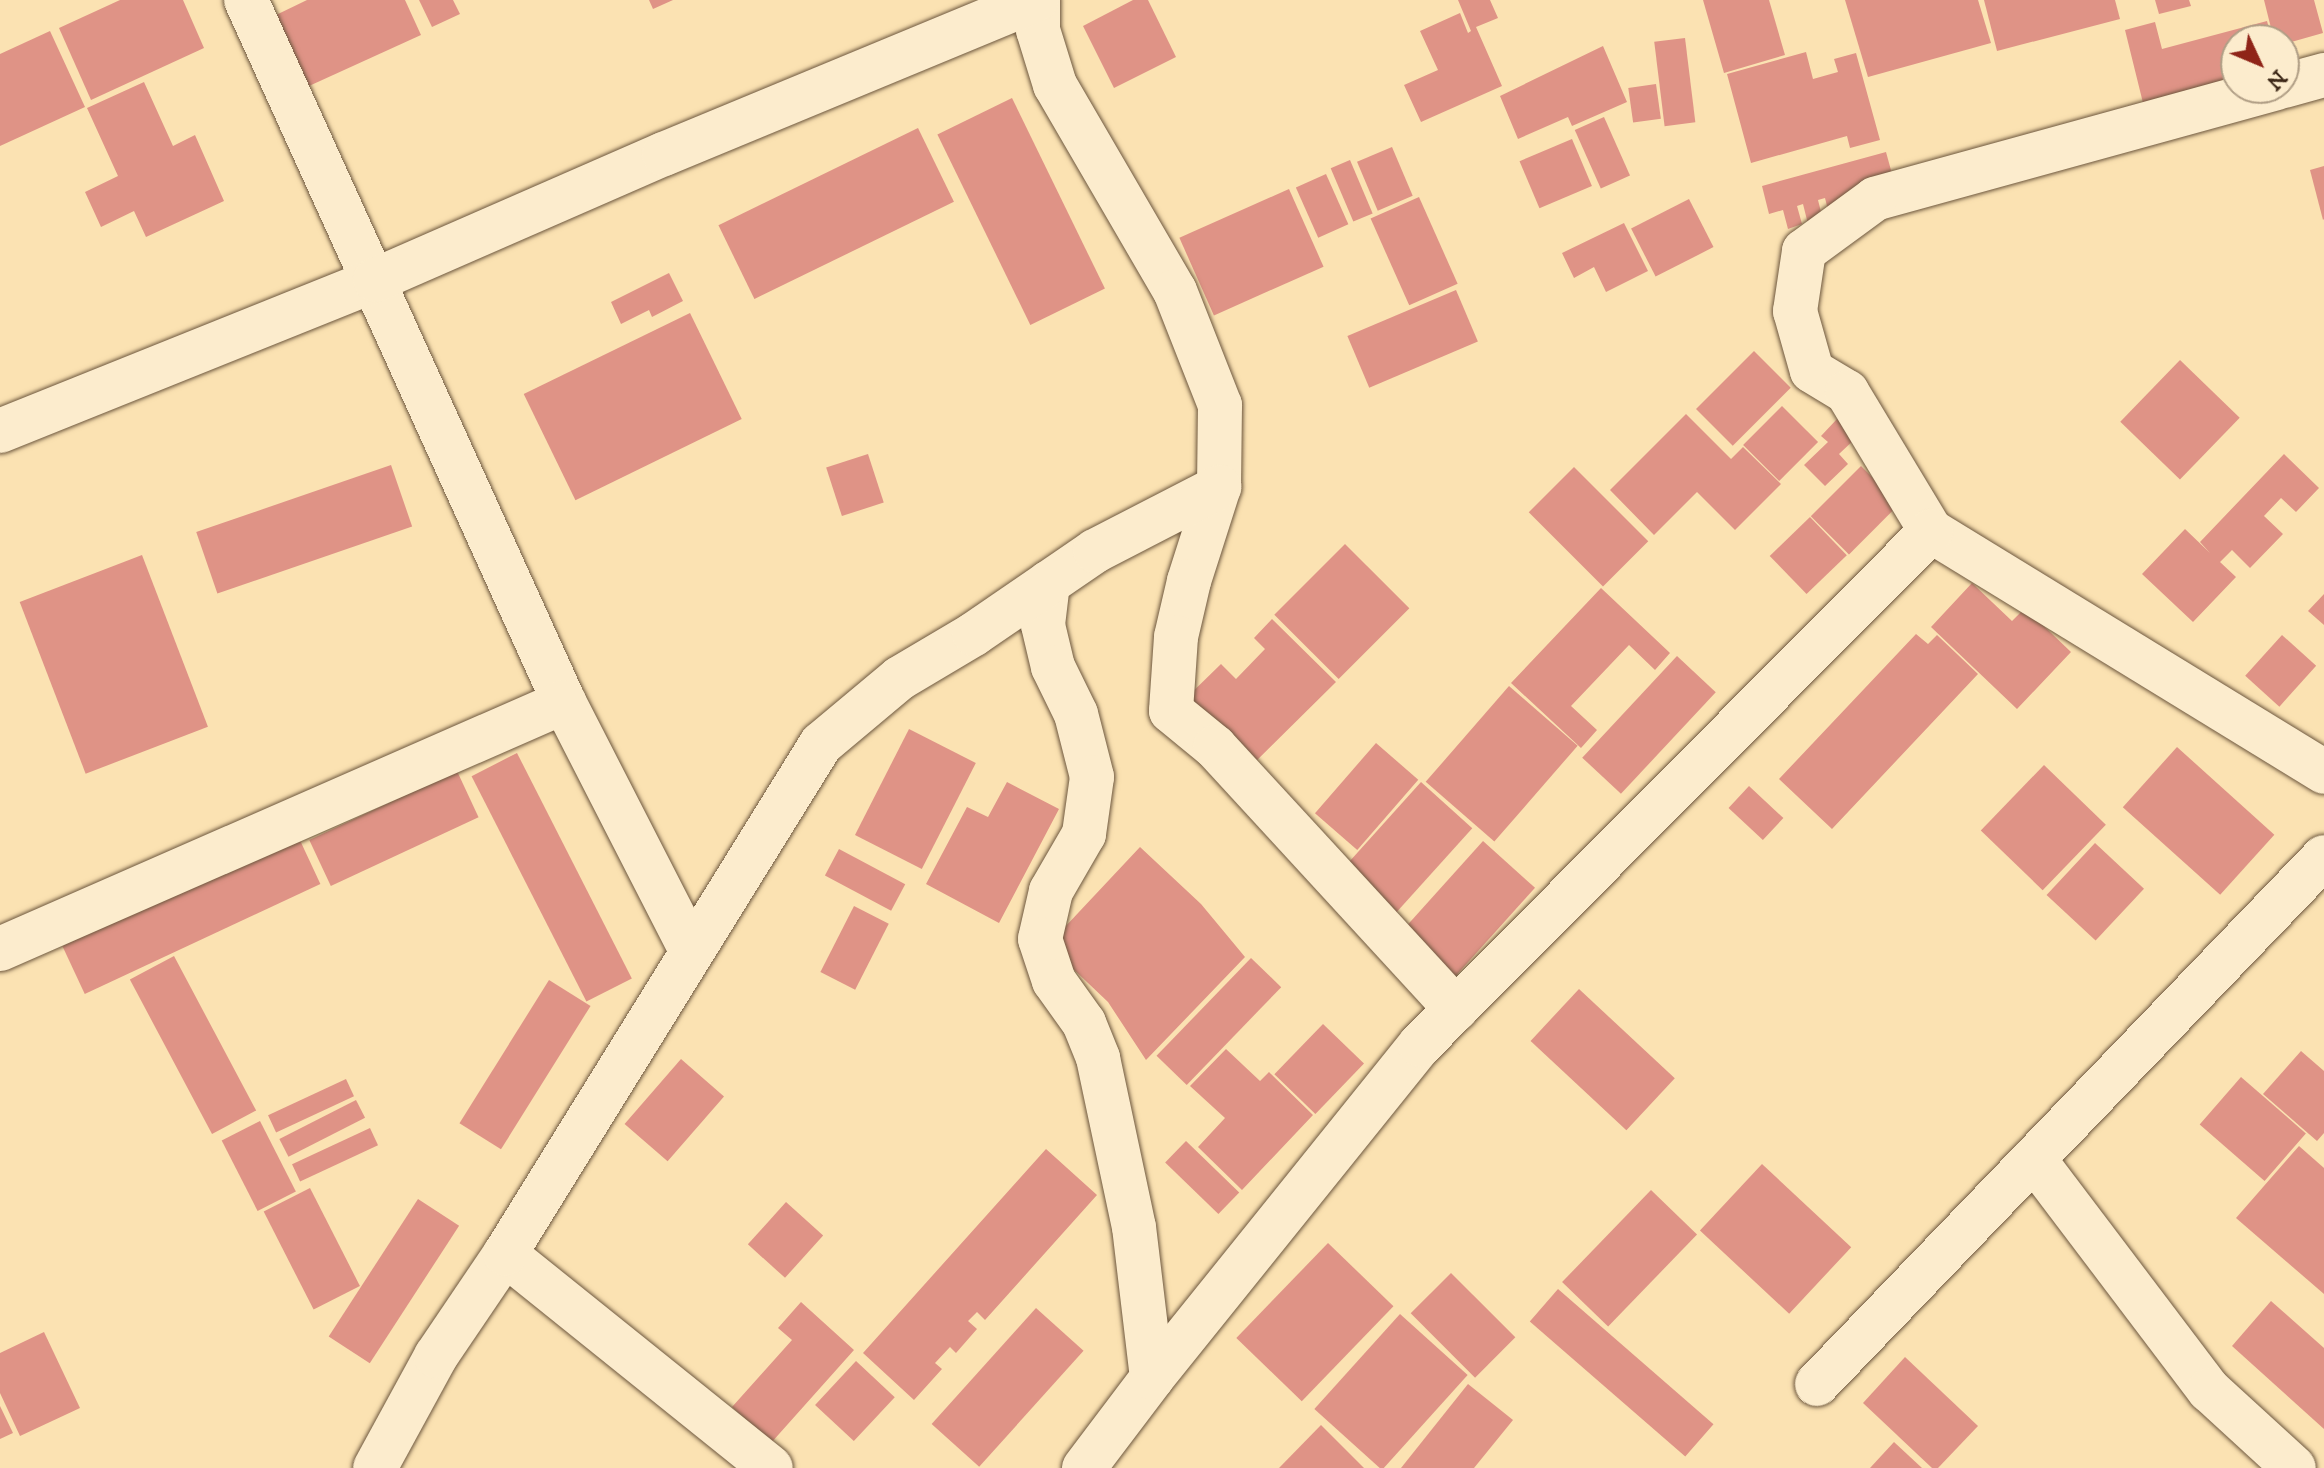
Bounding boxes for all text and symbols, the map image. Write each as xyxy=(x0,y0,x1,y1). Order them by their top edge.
north arrow xyxy=(2220,24,2300,104)
text: N xyxy=(2260,64,2292,96)

